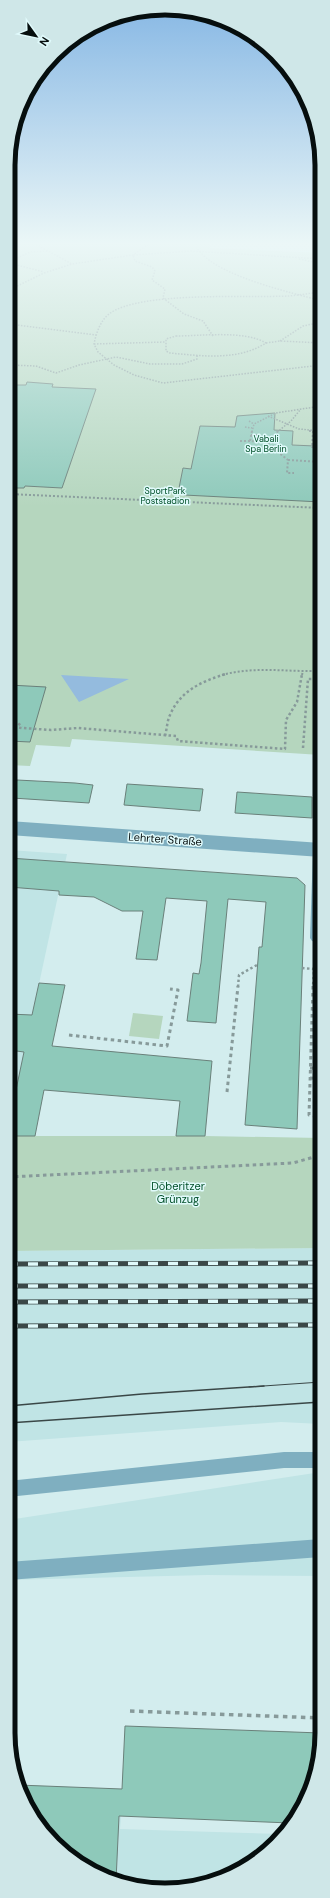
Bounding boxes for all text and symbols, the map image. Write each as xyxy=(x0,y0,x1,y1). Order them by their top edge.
north arrow xyxy=(16,16,56,56)
text: N xyxy=(36,34,52,49)
park label: Vabali Spa Berlin xyxy=(245,433,287,455)
park label: SportPark Poststadion xyxy=(140,485,190,507)
street label: Lehrter Straße xyxy=(128,829,202,849)
park label: Döberitzer Grünzug xyxy=(151,1179,205,1206)

